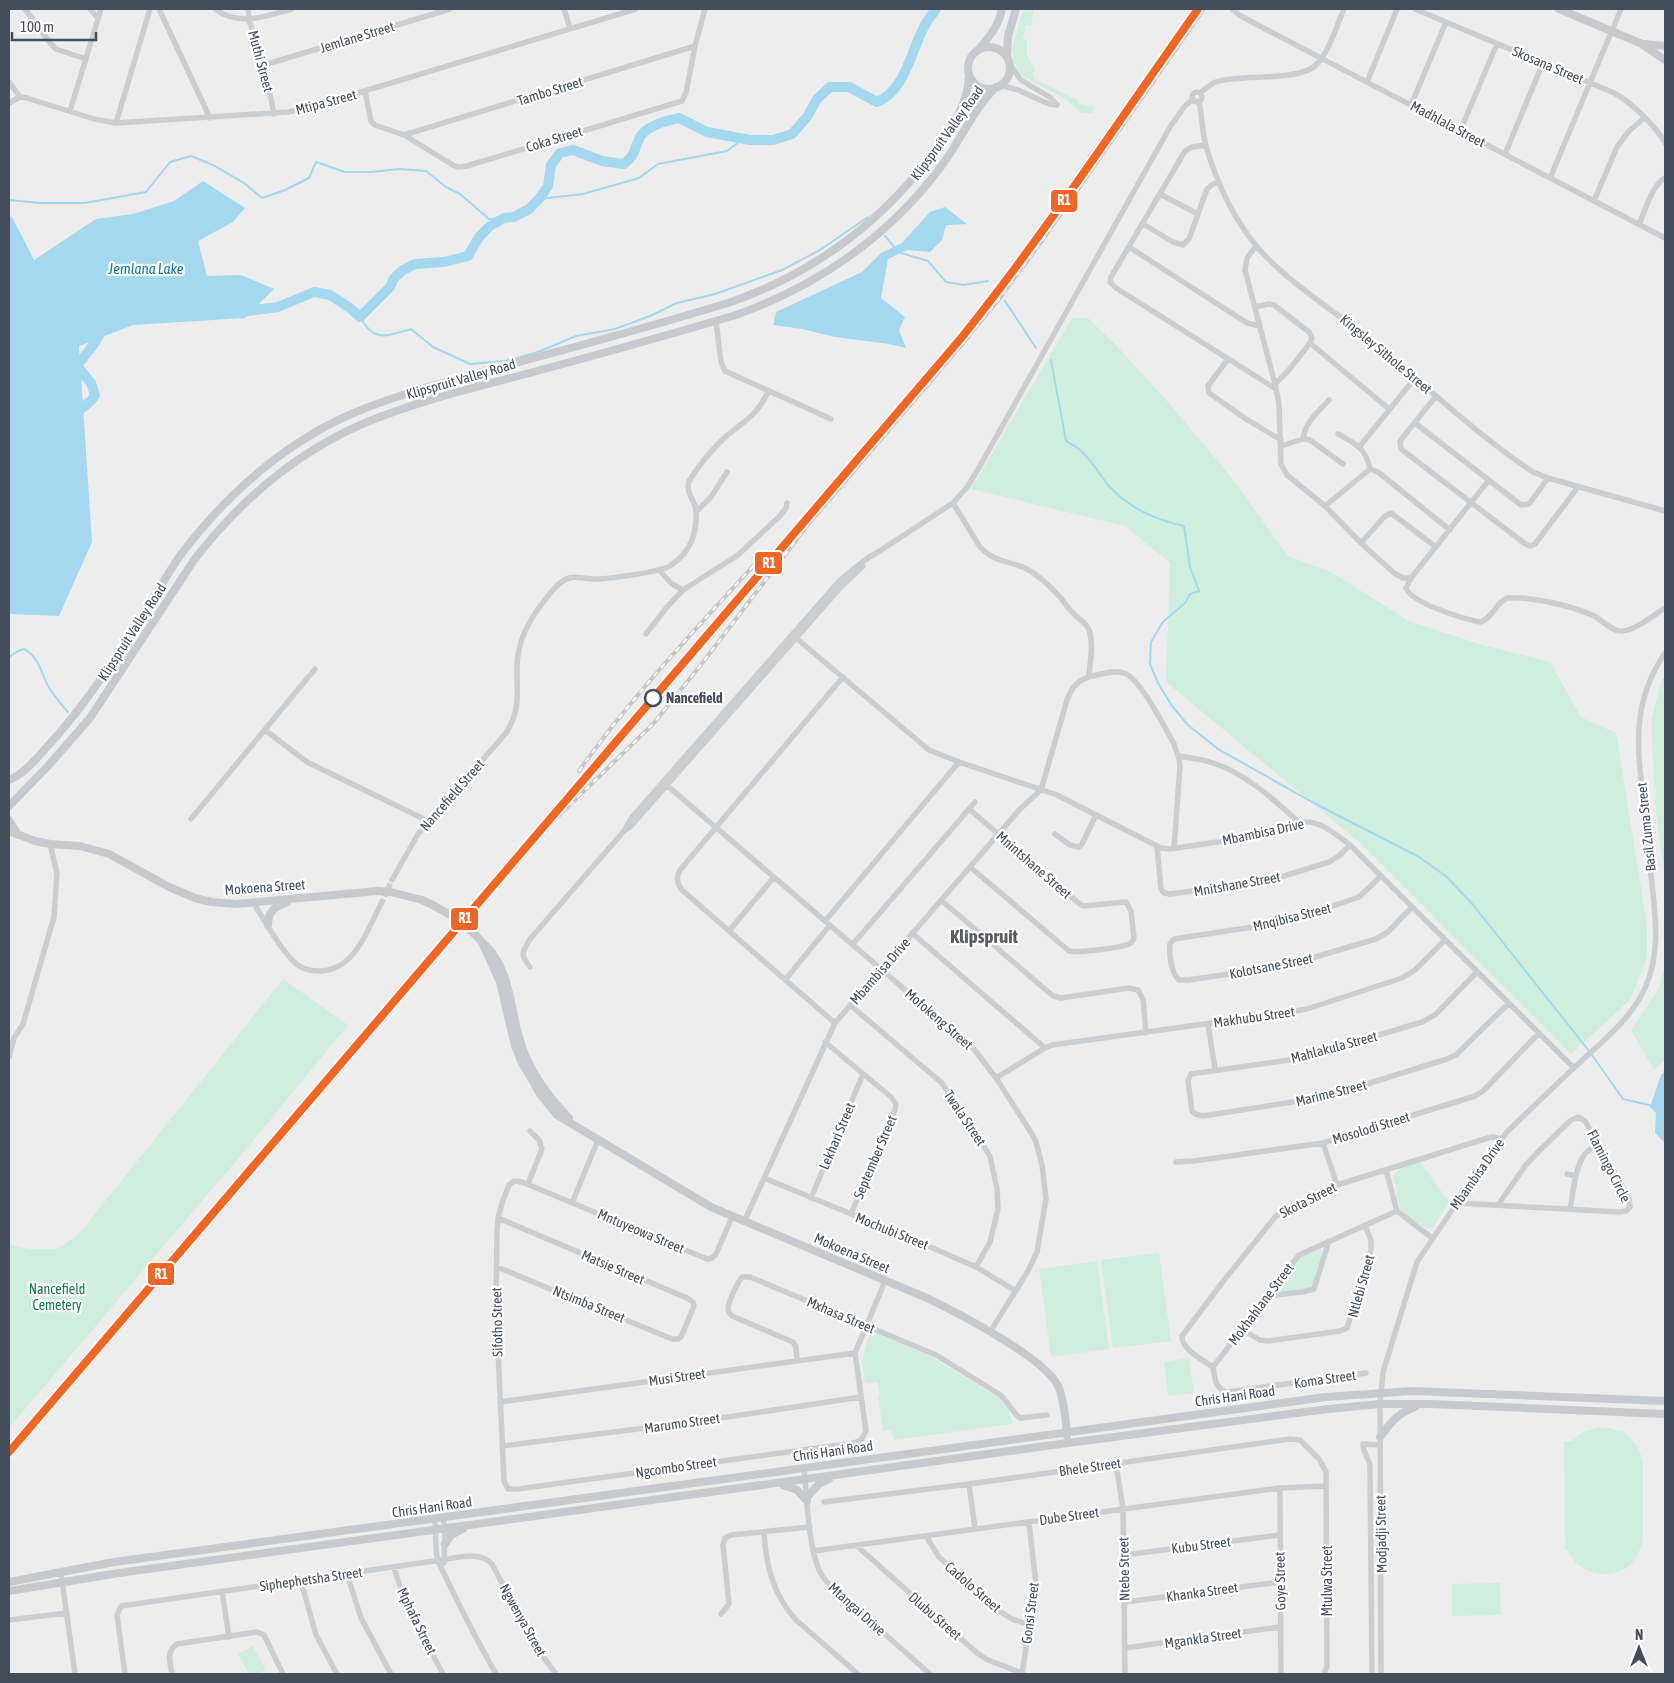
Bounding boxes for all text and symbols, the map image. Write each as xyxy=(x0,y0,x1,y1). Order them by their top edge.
scale bar xyxy=(12,10,96,42)
text: 100 m xyxy=(20,18,54,35)
street label: Jemlane Street xyxy=(318,18,396,56)
street label: Muthi Street xyxy=(245,29,277,93)
street label: Skosana Street xyxy=(1510,43,1586,87)
street label: Tambo Street xyxy=(515,73,585,109)
street label: Klipspruit Valley Road xyxy=(907,83,987,183)
street label: Mtipa Street xyxy=(294,86,358,118)
street label: Madhlala Street xyxy=(1408,98,1488,150)
street label: Coka Street xyxy=(524,123,584,155)
line badge: R1 xyxy=(1050,189,1078,213)
text: R1 xyxy=(1057,192,1071,208)
water label: Jemlana Lake xyxy=(107,260,184,277)
street label: Kingsley Sithole Street xyxy=(1337,311,1435,397)
street label: Klipspruit Valley Road xyxy=(405,356,517,402)
line badge: R1 xyxy=(754,551,783,575)
text: R1 xyxy=(762,555,776,571)
street label: Klipspruit Valley Road xyxy=(95,580,169,684)
marker: Nancefield xyxy=(644,689,662,707)
place label: Nancefield xyxy=(666,690,723,706)
street label: Nancefield Street xyxy=(417,756,487,834)
street label: Basil Zuma Street xyxy=(1633,782,1659,872)
street label: Mbambisa Drive xyxy=(1221,816,1305,848)
street label: Mnintshane Street xyxy=(993,828,1075,902)
street label: Mnitshane Street xyxy=(1193,869,1281,899)
street label: Mokoena Street xyxy=(224,876,306,898)
street label: Mnqibisa Street xyxy=(1251,900,1333,934)
line badge: R1 xyxy=(450,907,479,931)
text: R1 xyxy=(458,910,472,926)
district label: Klipspruit xyxy=(950,925,1019,947)
street label: Mbambisa Drive xyxy=(847,934,913,1008)
street label: Kolotsane Street xyxy=(1228,950,1314,982)
street label: Mofokeng Street xyxy=(902,985,976,1053)
street label: Makhubu Street xyxy=(1212,1003,1296,1031)
street label: Mahlakula Street xyxy=(1289,1028,1379,1066)
street label: Marime Street xyxy=(1294,1076,1368,1110)
street label: Twala Street xyxy=(941,1087,989,1149)
street label: Lekhari Street xyxy=(816,1100,858,1172)
street label: Mosolodi Street xyxy=(1330,1109,1412,1147)
street label: September Street xyxy=(850,1113,900,1201)
street label: Flamingo Circle xyxy=(1584,1127,1634,1205)
street label: Mbambisa Drive xyxy=(1447,1135,1507,1213)
street label: Skota Street xyxy=(1277,1179,1339,1221)
street label: Mntuyeowa Street xyxy=(595,1206,687,1256)
street label: Mochubi Street xyxy=(853,1209,931,1253)
street label: Mokoena Street xyxy=(812,1230,892,1276)
street label: Matsie Street xyxy=(579,1247,647,1287)
street label: Ntlebi Street xyxy=(1344,1253,1378,1319)
street label: Mokhahlane Street xyxy=(1225,1260,1297,1348)
line badge: R1 xyxy=(147,1262,175,1286)
text: R1 xyxy=(154,1266,168,1282)
park label: Nancefield Cemetery xyxy=(29,1281,85,1313)
street label: Ntsimba Street xyxy=(551,1282,627,1326)
street label: Sifotho Street xyxy=(488,1287,506,1357)
street label: Mxhasa Street xyxy=(805,1293,877,1337)
street label: Musi Street xyxy=(648,1365,706,1389)
street label: Koma Street xyxy=(1293,1367,1357,1391)
street label: Chris Hani Road xyxy=(1194,1382,1276,1410)
street label: Marumo Street xyxy=(643,1410,721,1436)
street label: Chris Hani Road xyxy=(792,1437,874,1465)
street label: Ngcombo Street xyxy=(634,1453,718,1481)
street label: Bhele Street xyxy=(1058,1455,1122,1479)
street label: Chris Hani Road xyxy=(391,1493,473,1521)
street label: Modjadji Street xyxy=(1372,1495,1390,1573)
street label: Dube Street xyxy=(1038,1504,1100,1528)
street label: Kubu Street xyxy=(1170,1533,1232,1557)
street label: Ntebe Street xyxy=(1115,1537,1133,1601)
street label: Mtulwa Street xyxy=(1319,1545,1335,1617)
street label: Goye Street xyxy=(1271,1552,1289,1610)
street label: Cadolo Street xyxy=(942,1558,1004,1616)
street label: Siphephetsha Street xyxy=(259,1564,363,1594)
street label: Mtangai Drive xyxy=(825,1579,889,1639)
street label: Khanka Street xyxy=(1165,1579,1239,1605)
street label: Ngwenya Street xyxy=(497,1581,549,1659)
street label: Gonsi Street xyxy=(1018,1581,1042,1645)
street label: Mphafa Street xyxy=(394,1585,440,1657)
street label: Dlubu Street xyxy=(905,1589,965,1643)
north arrow xyxy=(1614,1623,1664,1673)
street label: Mgankla Street xyxy=(1164,1625,1242,1651)
text: N xyxy=(1635,1627,1643,1643)

